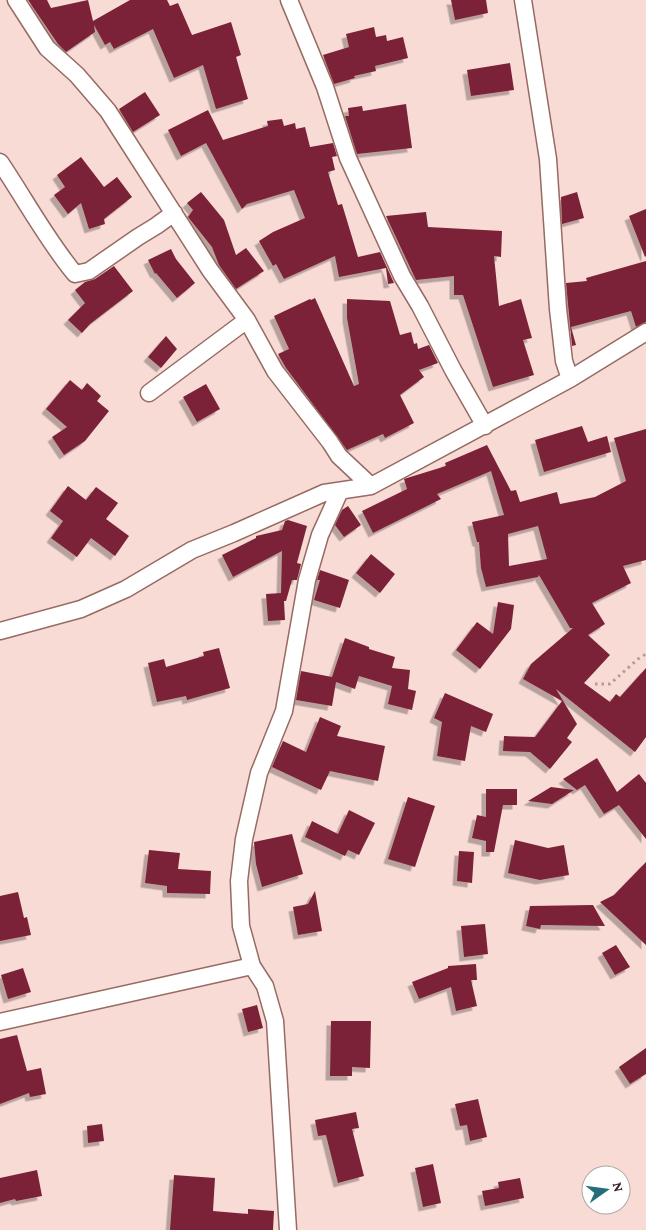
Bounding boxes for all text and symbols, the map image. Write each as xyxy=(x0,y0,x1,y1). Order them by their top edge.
north arrow xyxy=(581,1165,631,1215)
text: N xyxy=(610,1180,628,1194)

